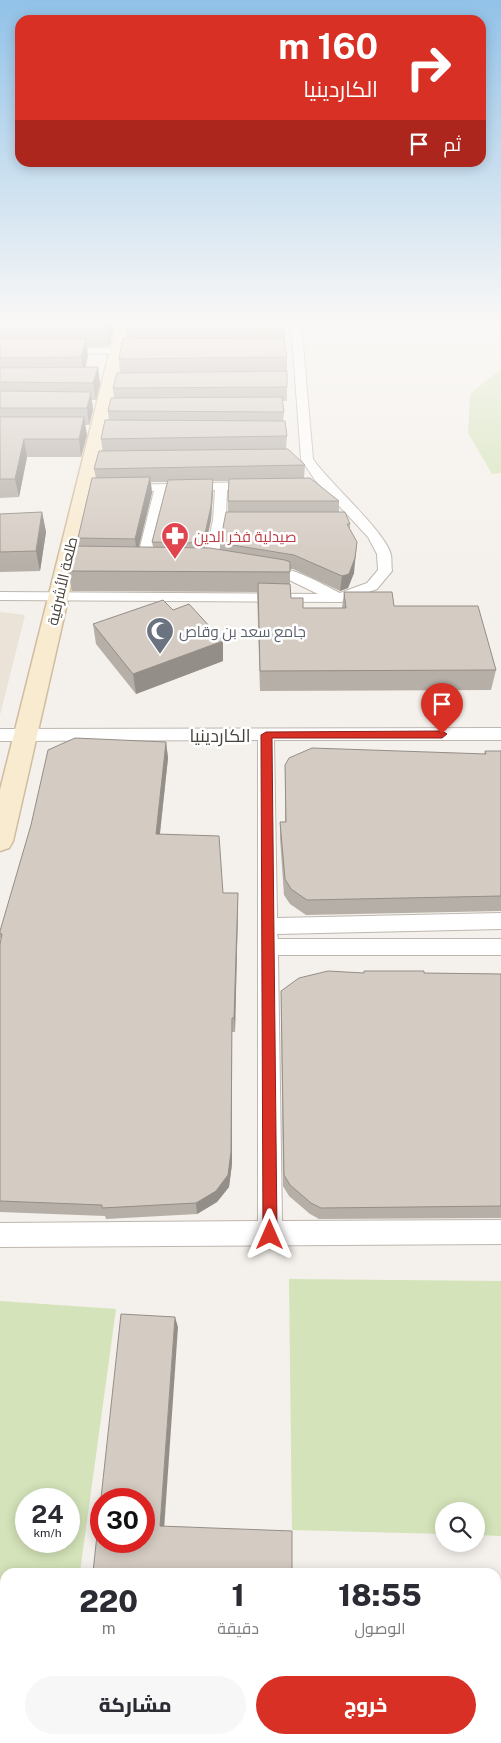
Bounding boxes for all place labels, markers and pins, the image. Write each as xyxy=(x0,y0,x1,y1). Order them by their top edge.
pharmacy icon: صيدلية فخر الدين xyxy=(160,521,190,560)
place label: صيدلية فخر الدين xyxy=(194,528,297,547)
mosque icon: جامع سعد بن وقاص xyxy=(145,616,175,655)
place label: جامع سعد بن وقاص xyxy=(179,623,306,643)
pin xyxy=(421,683,463,734)

